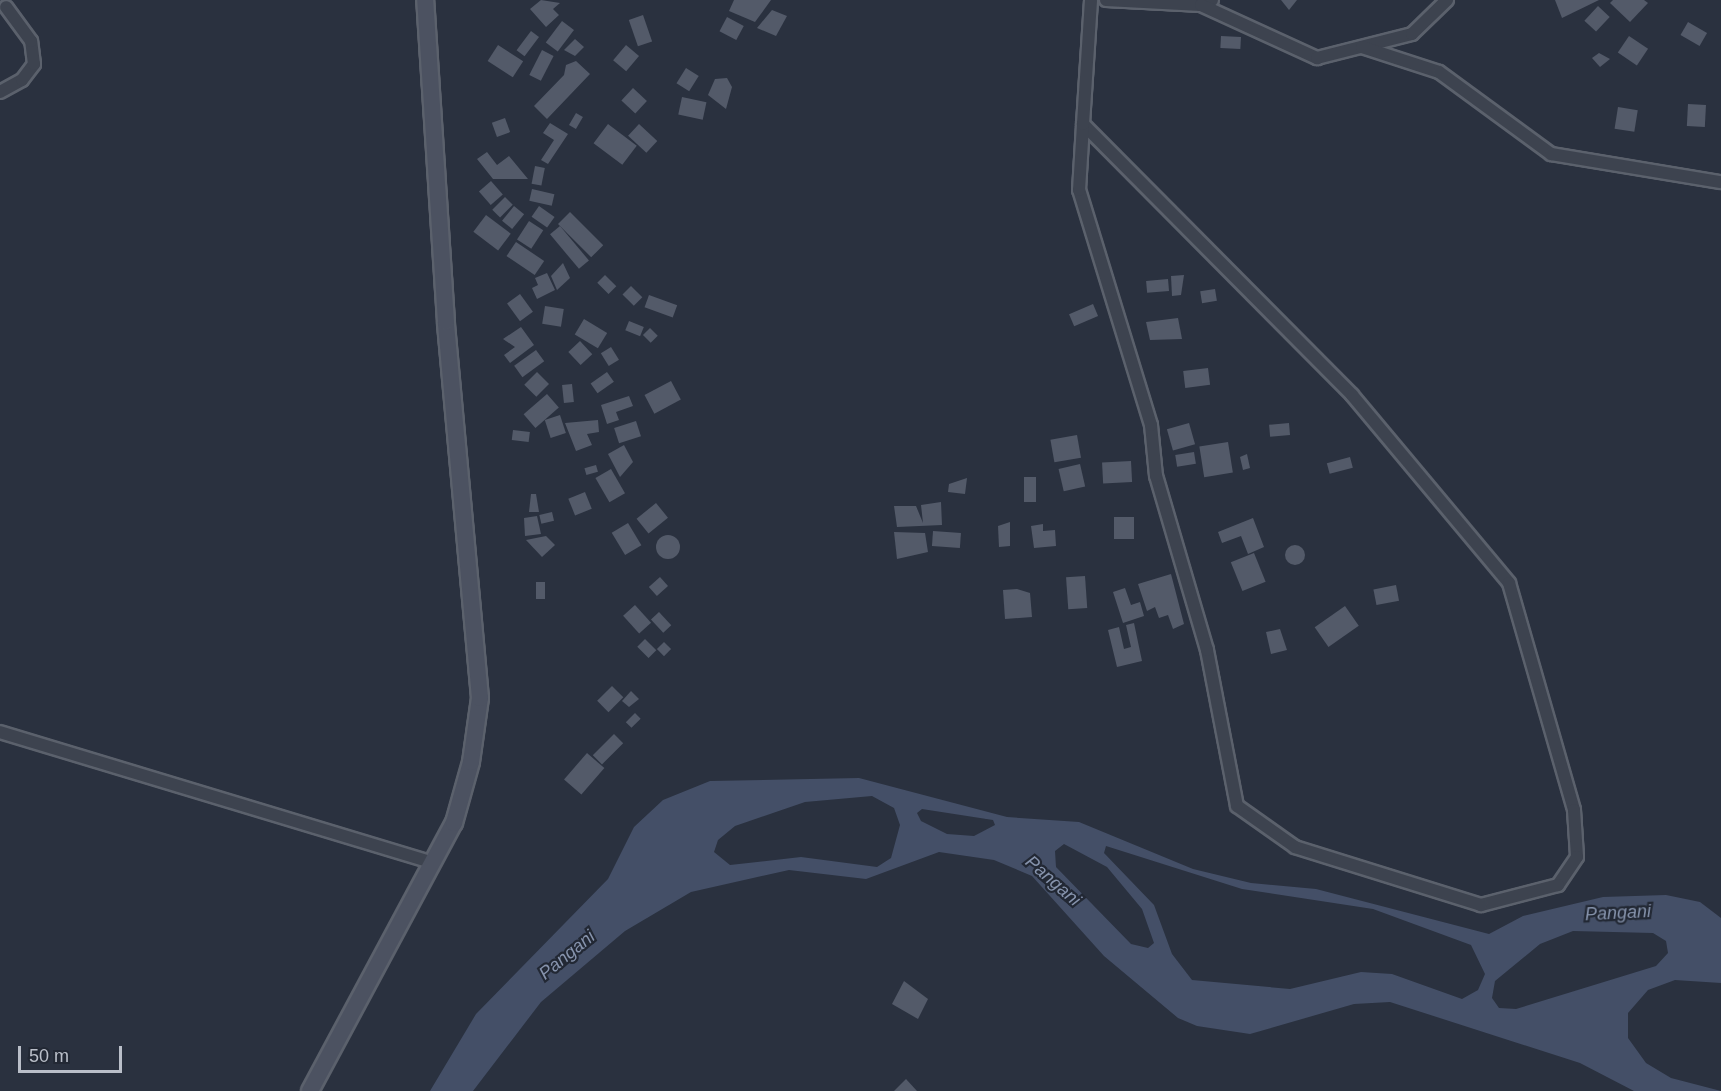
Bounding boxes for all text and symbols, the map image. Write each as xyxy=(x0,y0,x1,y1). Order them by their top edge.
water label: Pangani xyxy=(1021,851,1085,911)
water label: Pangani xyxy=(1584,900,1652,926)
water label: Pangani xyxy=(535,926,599,984)
scale bar xyxy=(21,1034,124,1072)
text: 50 m xyxy=(29,1046,69,1066)

